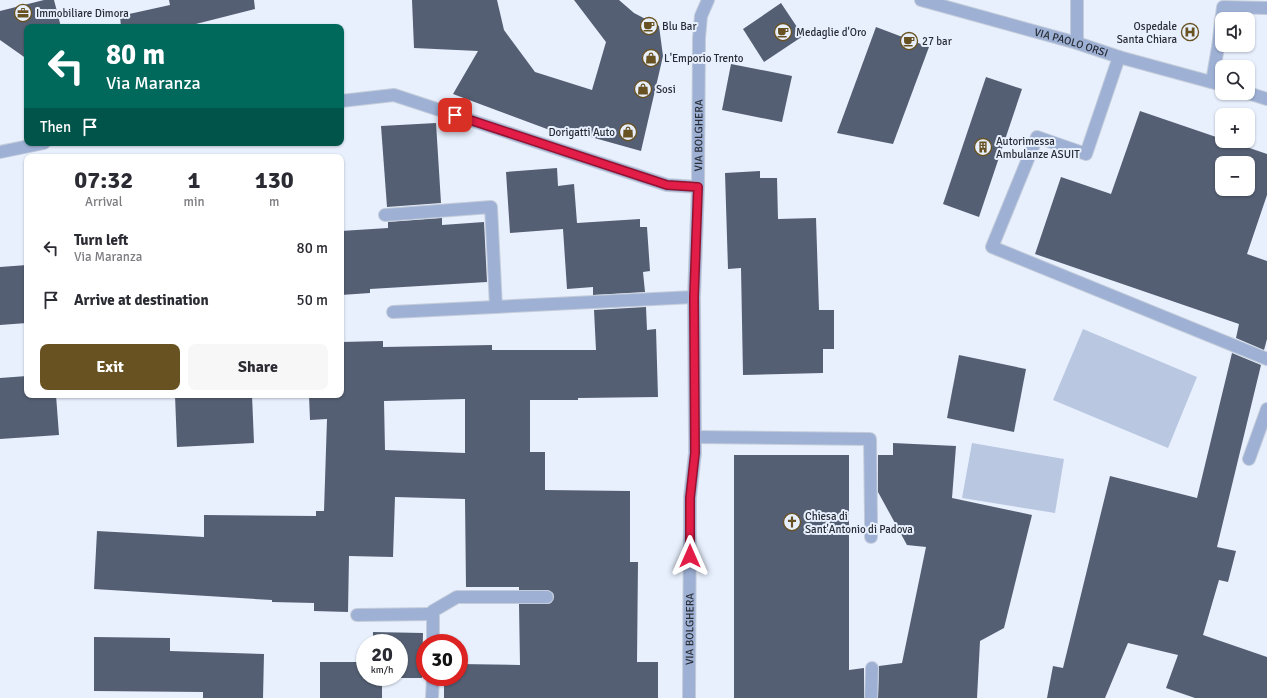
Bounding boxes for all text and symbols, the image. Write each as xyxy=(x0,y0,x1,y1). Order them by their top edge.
office icon: Immobiliare Dimora xyxy=(13,3,33,23)
place label: Immobiliare Dimora xyxy=(36,7,129,20)
map controls xyxy=(1215,12,1255,196)
button: sound xyxy=(1215,12,1255,52)
cafe icon: Blu Bar xyxy=(639,16,659,36)
place label: Blu Bar xyxy=(662,20,696,33)
place label: Ospedale Santa Chiara xyxy=(1117,20,1177,46)
cafe icon: Medaglie d'Oro xyxy=(773,22,793,42)
hospital icon: Ospedale Santa Chiara xyxy=(1180,22,1200,42)
place label: Medaglie d'Oro xyxy=(796,26,867,39)
street label: VIA PAOLO ORSI xyxy=(1033,26,1110,60)
cafe icon: 27 bar xyxy=(899,31,919,51)
place label: 27 bar xyxy=(922,35,952,48)
text: 80 m xyxy=(106,38,165,72)
icon: left xyxy=(40,40,92,92)
shop icon: L'Emporio Trento xyxy=(641,48,661,68)
place label: L'Emporio Trento xyxy=(664,52,744,65)
button: search xyxy=(1215,60,1255,100)
text: Via Maranza xyxy=(106,72,201,94)
shop icon: Sosi xyxy=(633,79,653,99)
place label: Sosi xyxy=(656,83,676,96)
pin xyxy=(438,98,472,132)
street label: VIA BOLGHERA xyxy=(692,99,706,171)
icon: arrive xyxy=(444,104,466,126)
button: + xyxy=(1215,108,1255,148)
icon: arrive xyxy=(79,116,101,138)
text: Then xyxy=(40,118,71,136)
shop icon: Dorigatti Auto xyxy=(618,122,638,142)
place label: Dorigatti Auto xyxy=(548,126,615,139)
place label: Autorimessa Ambulanze ASUIT xyxy=(996,135,1080,161)
building icon: Autorimessa Ambulanze ASUIT xyxy=(973,137,993,157)
button: − xyxy=(1215,156,1255,196)
text: 07:32 xyxy=(74,165,133,195)
text: 1 xyxy=(188,165,200,195)
text: 130 xyxy=(255,165,294,195)
text: Arrival xyxy=(85,194,122,210)
text: min xyxy=(184,194,205,210)
text: m xyxy=(269,194,279,210)
text: Turn left xyxy=(74,231,128,249)
icon: left xyxy=(40,237,62,259)
text: 80 m xyxy=(297,239,328,257)
text: Via Maranza xyxy=(74,249,142,265)
icon: arrive xyxy=(40,289,62,311)
text: Arrive at destination xyxy=(74,291,209,309)
text: 50 m xyxy=(297,291,328,309)
button: Exit xyxy=(40,344,180,390)
button: Share xyxy=(188,344,328,390)
place label: Chiesa di Sant'Antonio di Padova xyxy=(805,510,913,536)
church icon: Chiesa di Sant'Antonio di Padova xyxy=(782,512,802,532)
position arrow xyxy=(669,535,711,577)
street label: VIA BOLGHERA xyxy=(683,593,697,665)
speed limit sign: 30 xyxy=(416,634,468,686)
text: 20 xyxy=(371,642,393,667)
text: km/h xyxy=(371,664,393,676)

